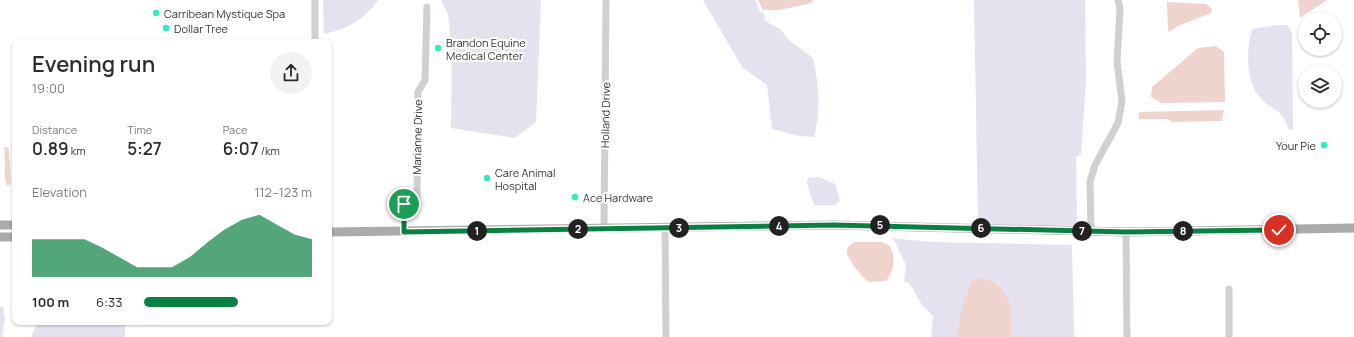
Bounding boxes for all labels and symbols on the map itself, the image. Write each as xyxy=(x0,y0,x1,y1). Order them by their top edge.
place label: Carribean Mystique Spa xyxy=(164,6,285,21)
marker: Carribean Mystique Spa xyxy=(151,8,161,18)
place label: Dollar Tree xyxy=(174,21,229,36)
marker: Dollar Tree xyxy=(161,23,171,33)
place label: Brandon Equine Medical Center xyxy=(446,35,526,63)
marker: Brandon Equine Medical Center xyxy=(433,43,443,53)
street label: Holland Drive xyxy=(597,81,613,148)
street label: Marianne Drive xyxy=(409,99,425,175)
place label: Your Pie xyxy=(1276,138,1317,153)
marker: Your Pie xyxy=(1319,140,1329,150)
place label: Care Animal Hospital xyxy=(495,165,556,193)
marker: Care Animal Hospital xyxy=(482,173,492,183)
pin xyxy=(387,187,421,221)
place label: Ace Hardware xyxy=(583,190,654,205)
marker: Ace Hardware xyxy=(570,192,580,202)
pin xyxy=(1262,213,1296,247)
pin: 5 xyxy=(870,215,890,235)
pin: 4 xyxy=(769,216,789,236)
pin: 3 xyxy=(669,218,689,238)
pin: 6 xyxy=(971,218,991,238)
pin: 2 xyxy=(568,219,588,239)
pin: 1 xyxy=(467,221,487,241)
pin: 7 xyxy=(1072,221,1092,241)
pin: 8 xyxy=(1173,221,1193,241)

